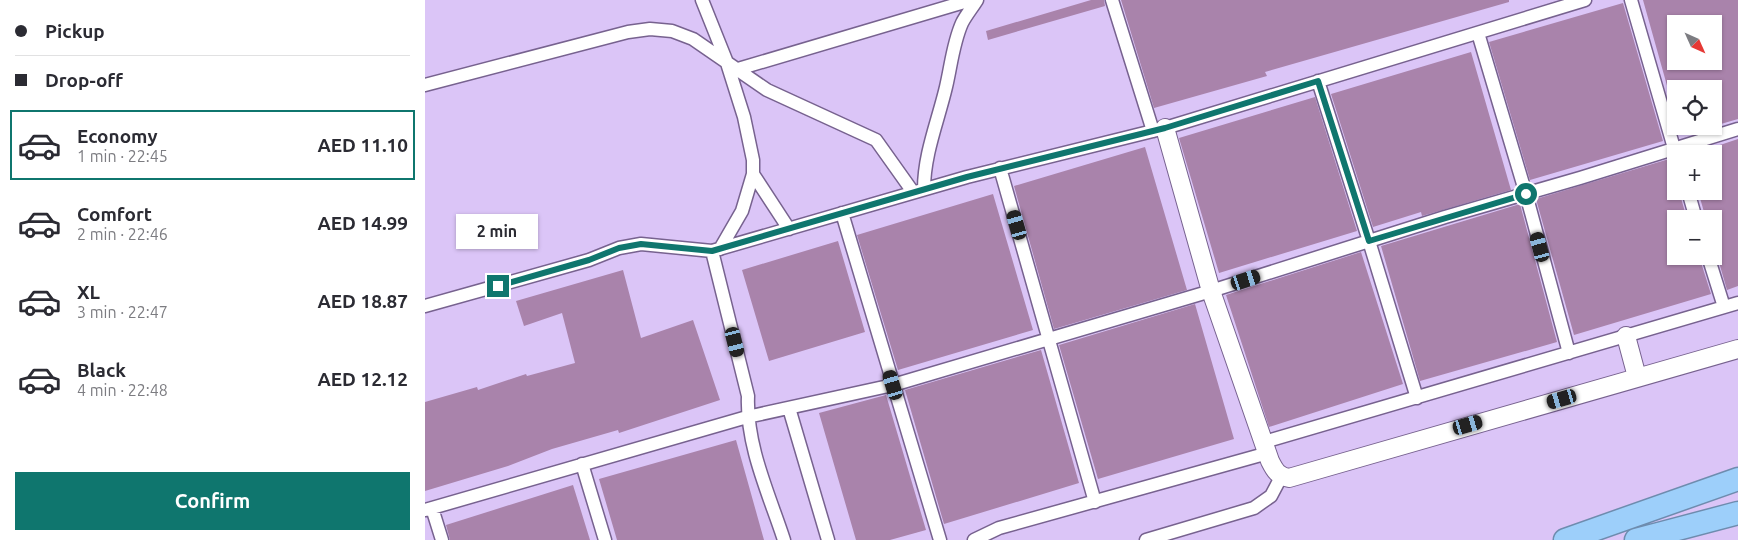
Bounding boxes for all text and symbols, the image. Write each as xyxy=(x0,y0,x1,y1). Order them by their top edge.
north arrow xyxy=(1667,15,1723,70)
map controls xyxy=(1667,15,1722,265)
text: Pickup xyxy=(45,20,105,42)
text: Drop-off xyxy=(45,69,123,91)
button: locate xyxy=(1667,80,1722,135)
icon: car xyxy=(17,123,62,168)
text: Economy xyxy=(77,125,158,147)
text: AED 11.10 xyxy=(317,134,408,156)
button: + xyxy=(1667,145,1722,200)
text: 1 min · 22:45 xyxy=(77,147,168,165)
route start xyxy=(1515,183,1537,205)
icon: car xyxy=(17,201,62,246)
text: Comfort xyxy=(77,203,152,225)
car xyxy=(1005,209,1028,241)
button: − xyxy=(1667,210,1722,265)
text: AED 14.99 xyxy=(317,212,408,234)
callout: 2 min xyxy=(457,214,539,248)
text: 2 min xyxy=(477,222,517,240)
text: 2 min · 22:46 xyxy=(77,225,168,243)
car xyxy=(1528,231,1551,263)
car xyxy=(1229,268,1262,292)
route end xyxy=(487,275,509,297)
icon: car xyxy=(17,279,62,324)
text: XL xyxy=(77,281,100,303)
text: AED 18.87 xyxy=(317,290,408,312)
text: 3 min · 22:47 xyxy=(77,303,168,321)
car xyxy=(724,326,745,358)
icon: car xyxy=(17,357,62,402)
text: Black xyxy=(77,359,126,381)
text: AED 12.12 xyxy=(317,368,408,390)
car xyxy=(881,368,904,402)
text: 4 min · 22:48 xyxy=(77,381,168,399)
car xyxy=(1545,388,1578,410)
car xyxy=(1451,414,1484,436)
button: Confirm xyxy=(15,472,410,530)

